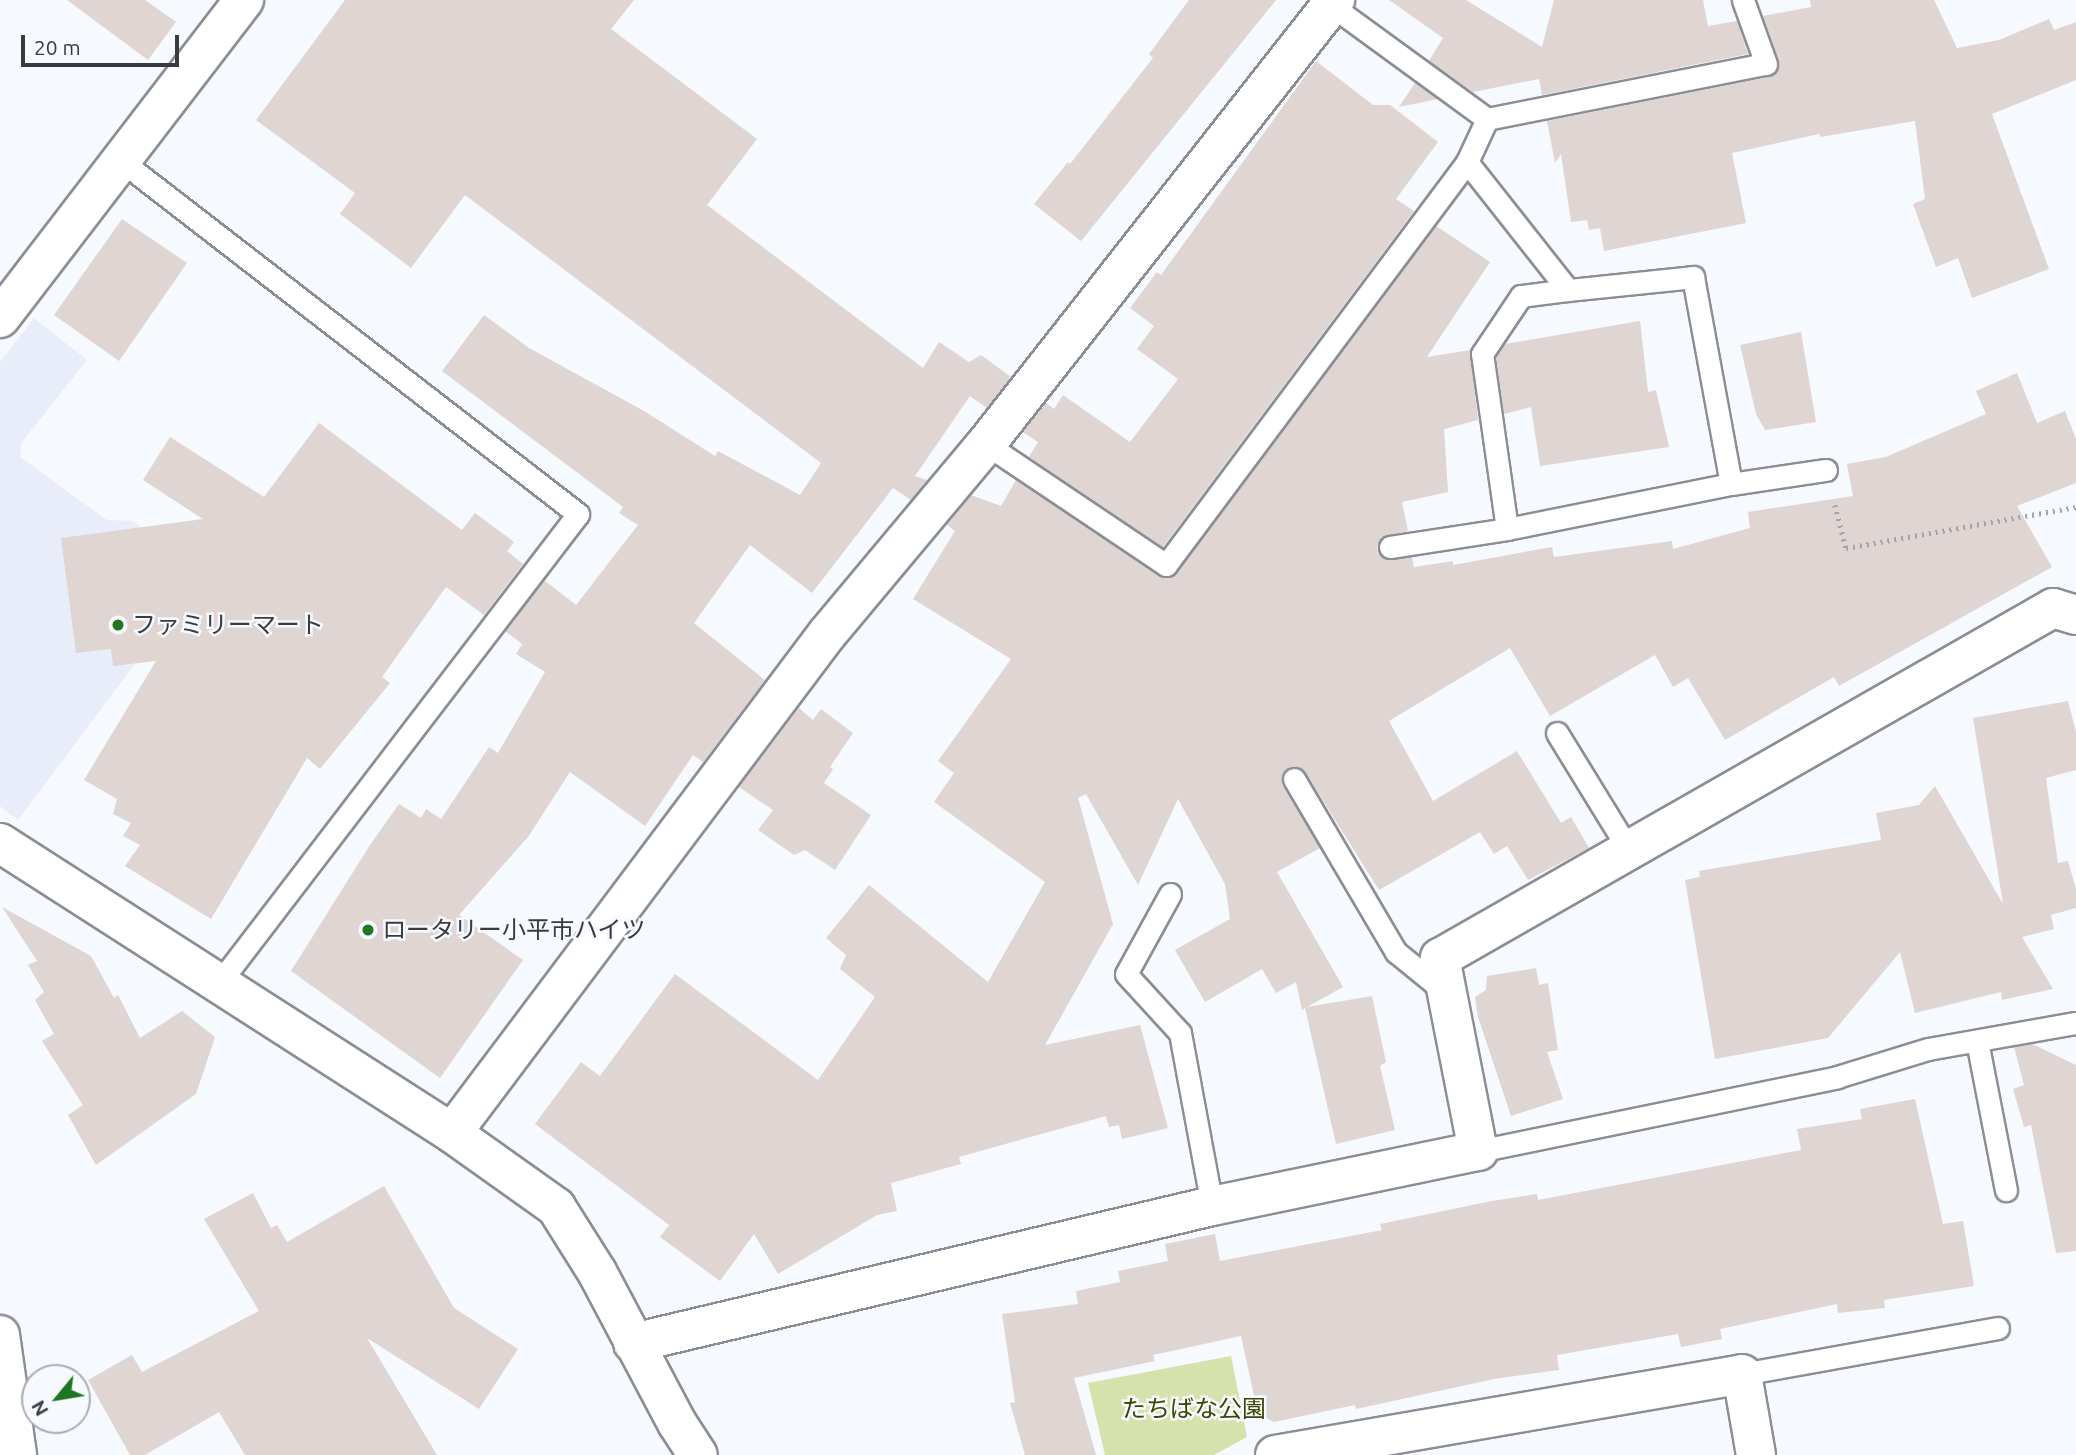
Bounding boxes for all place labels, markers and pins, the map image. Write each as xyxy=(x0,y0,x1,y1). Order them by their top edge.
place label: ファミリーマート xyxy=(132,611,324,639)
marker: ファミリーマート xyxy=(110,617,126,633)
place label: ロータリー小平市ハイツ xyxy=(382,916,646,944)
marker: ロータリー小平市ハイツ xyxy=(360,922,376,938)

